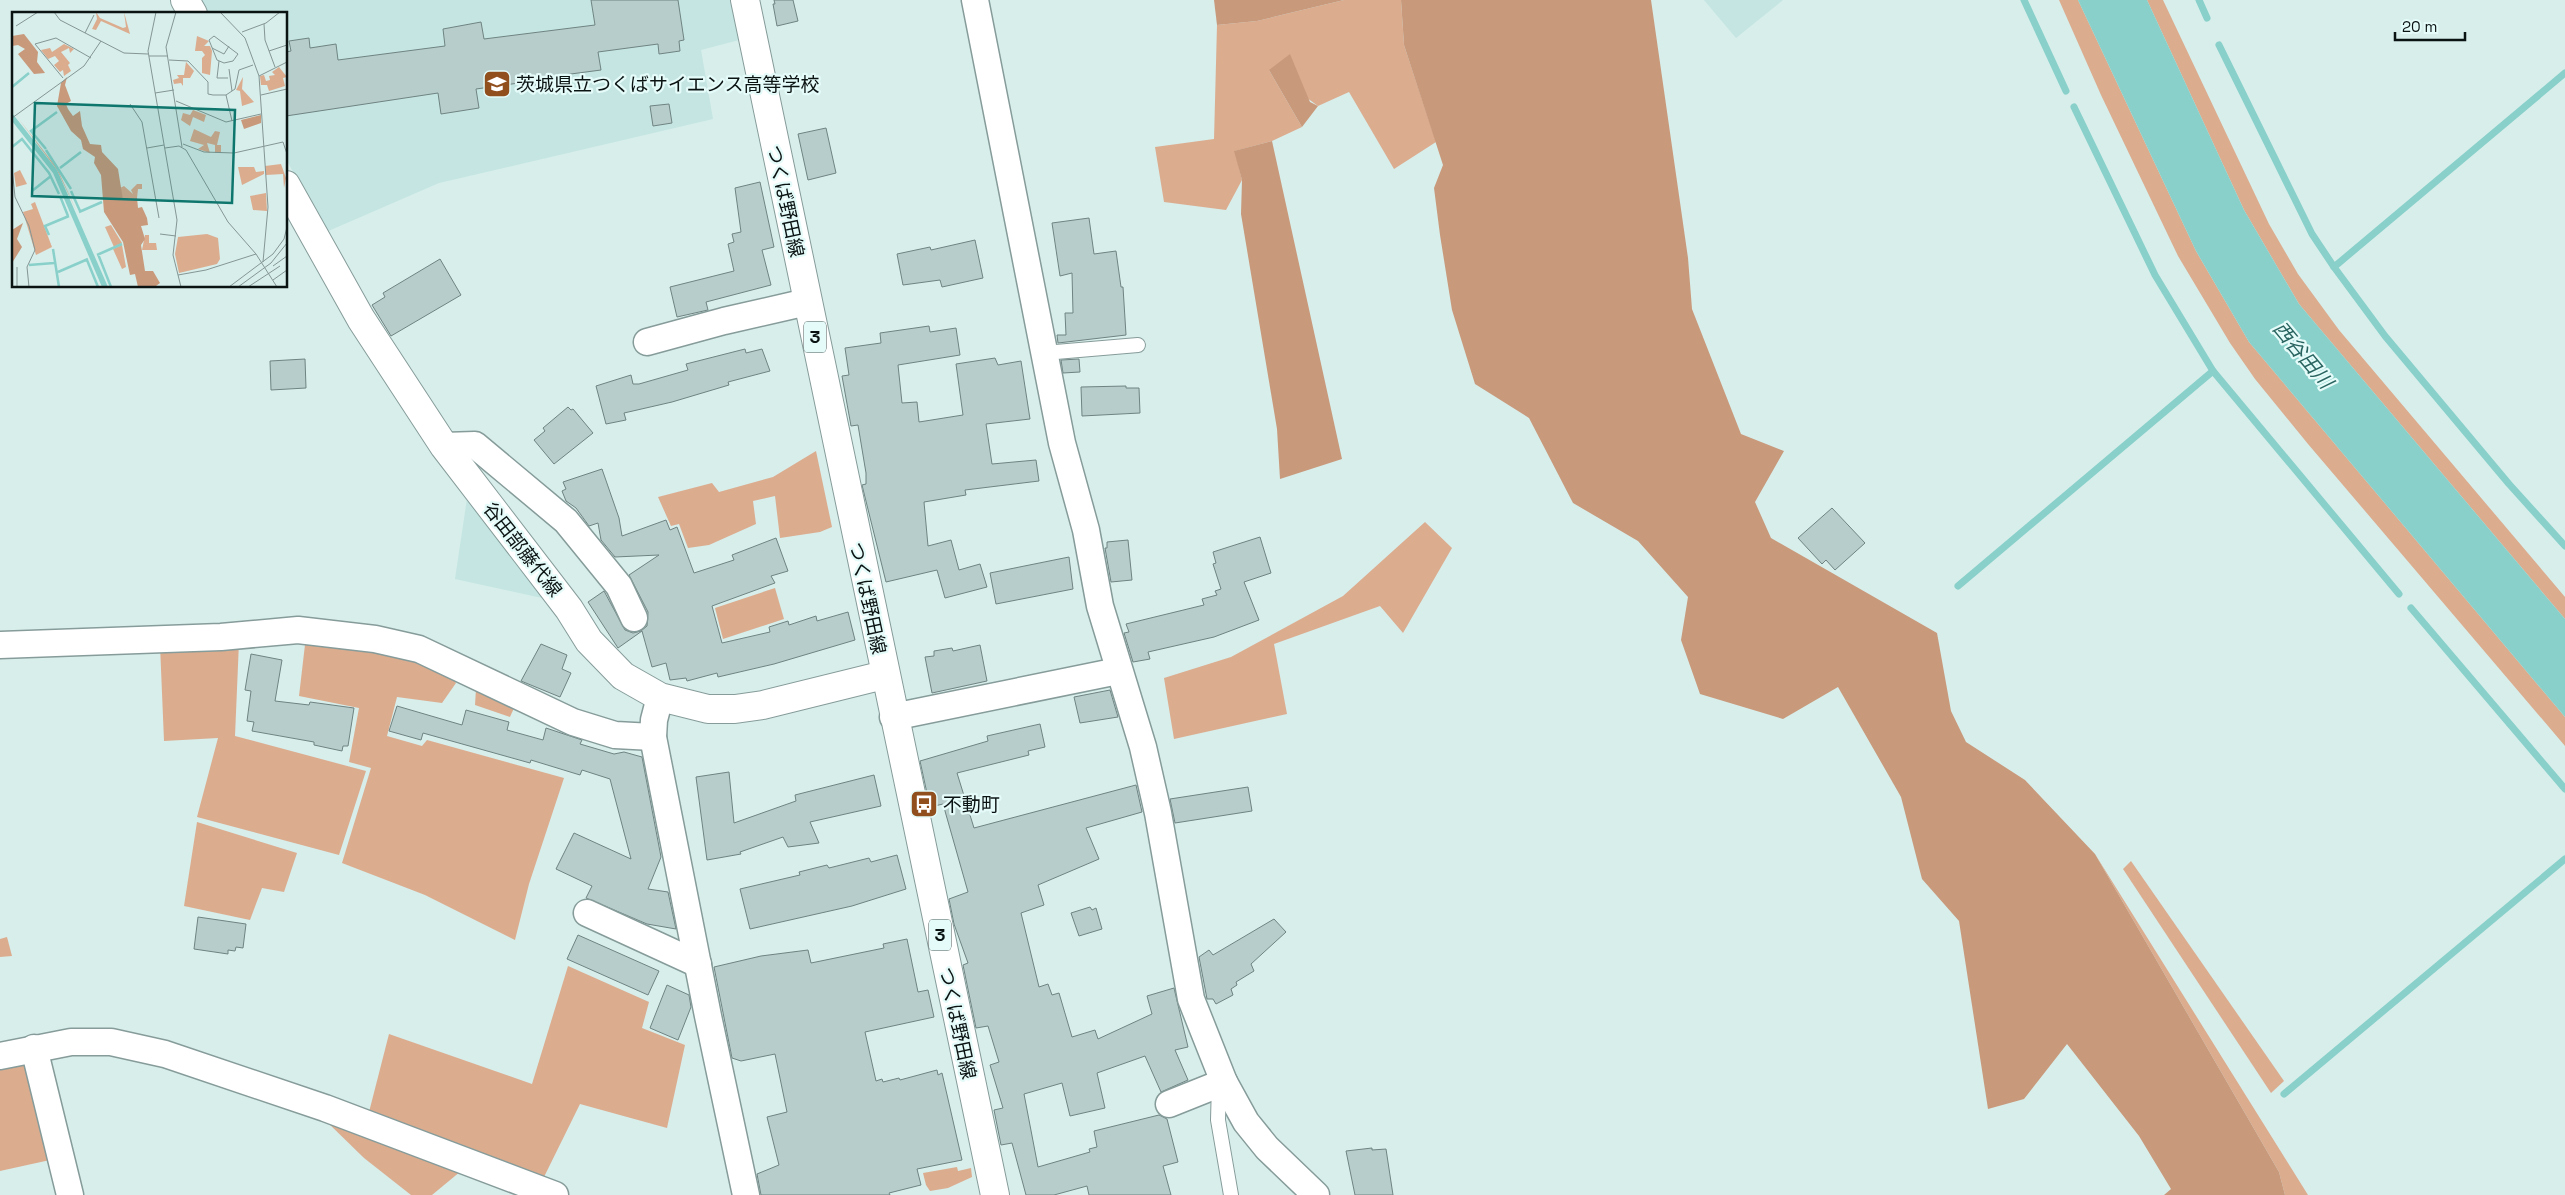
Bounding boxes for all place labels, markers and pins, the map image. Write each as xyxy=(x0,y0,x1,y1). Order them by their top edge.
school or university icon: 茨城県立つくばサイエンス高等学校 xyxy=(482,69,512,99)
place label: 茨城県立つくばサイエンス高等学校 xyxy=(516,72,819,97)
bus stop icon: 不動町 xyxy=(909,789,939,819)
place label: 不動町 xyxy=(943,792,1000,817)

